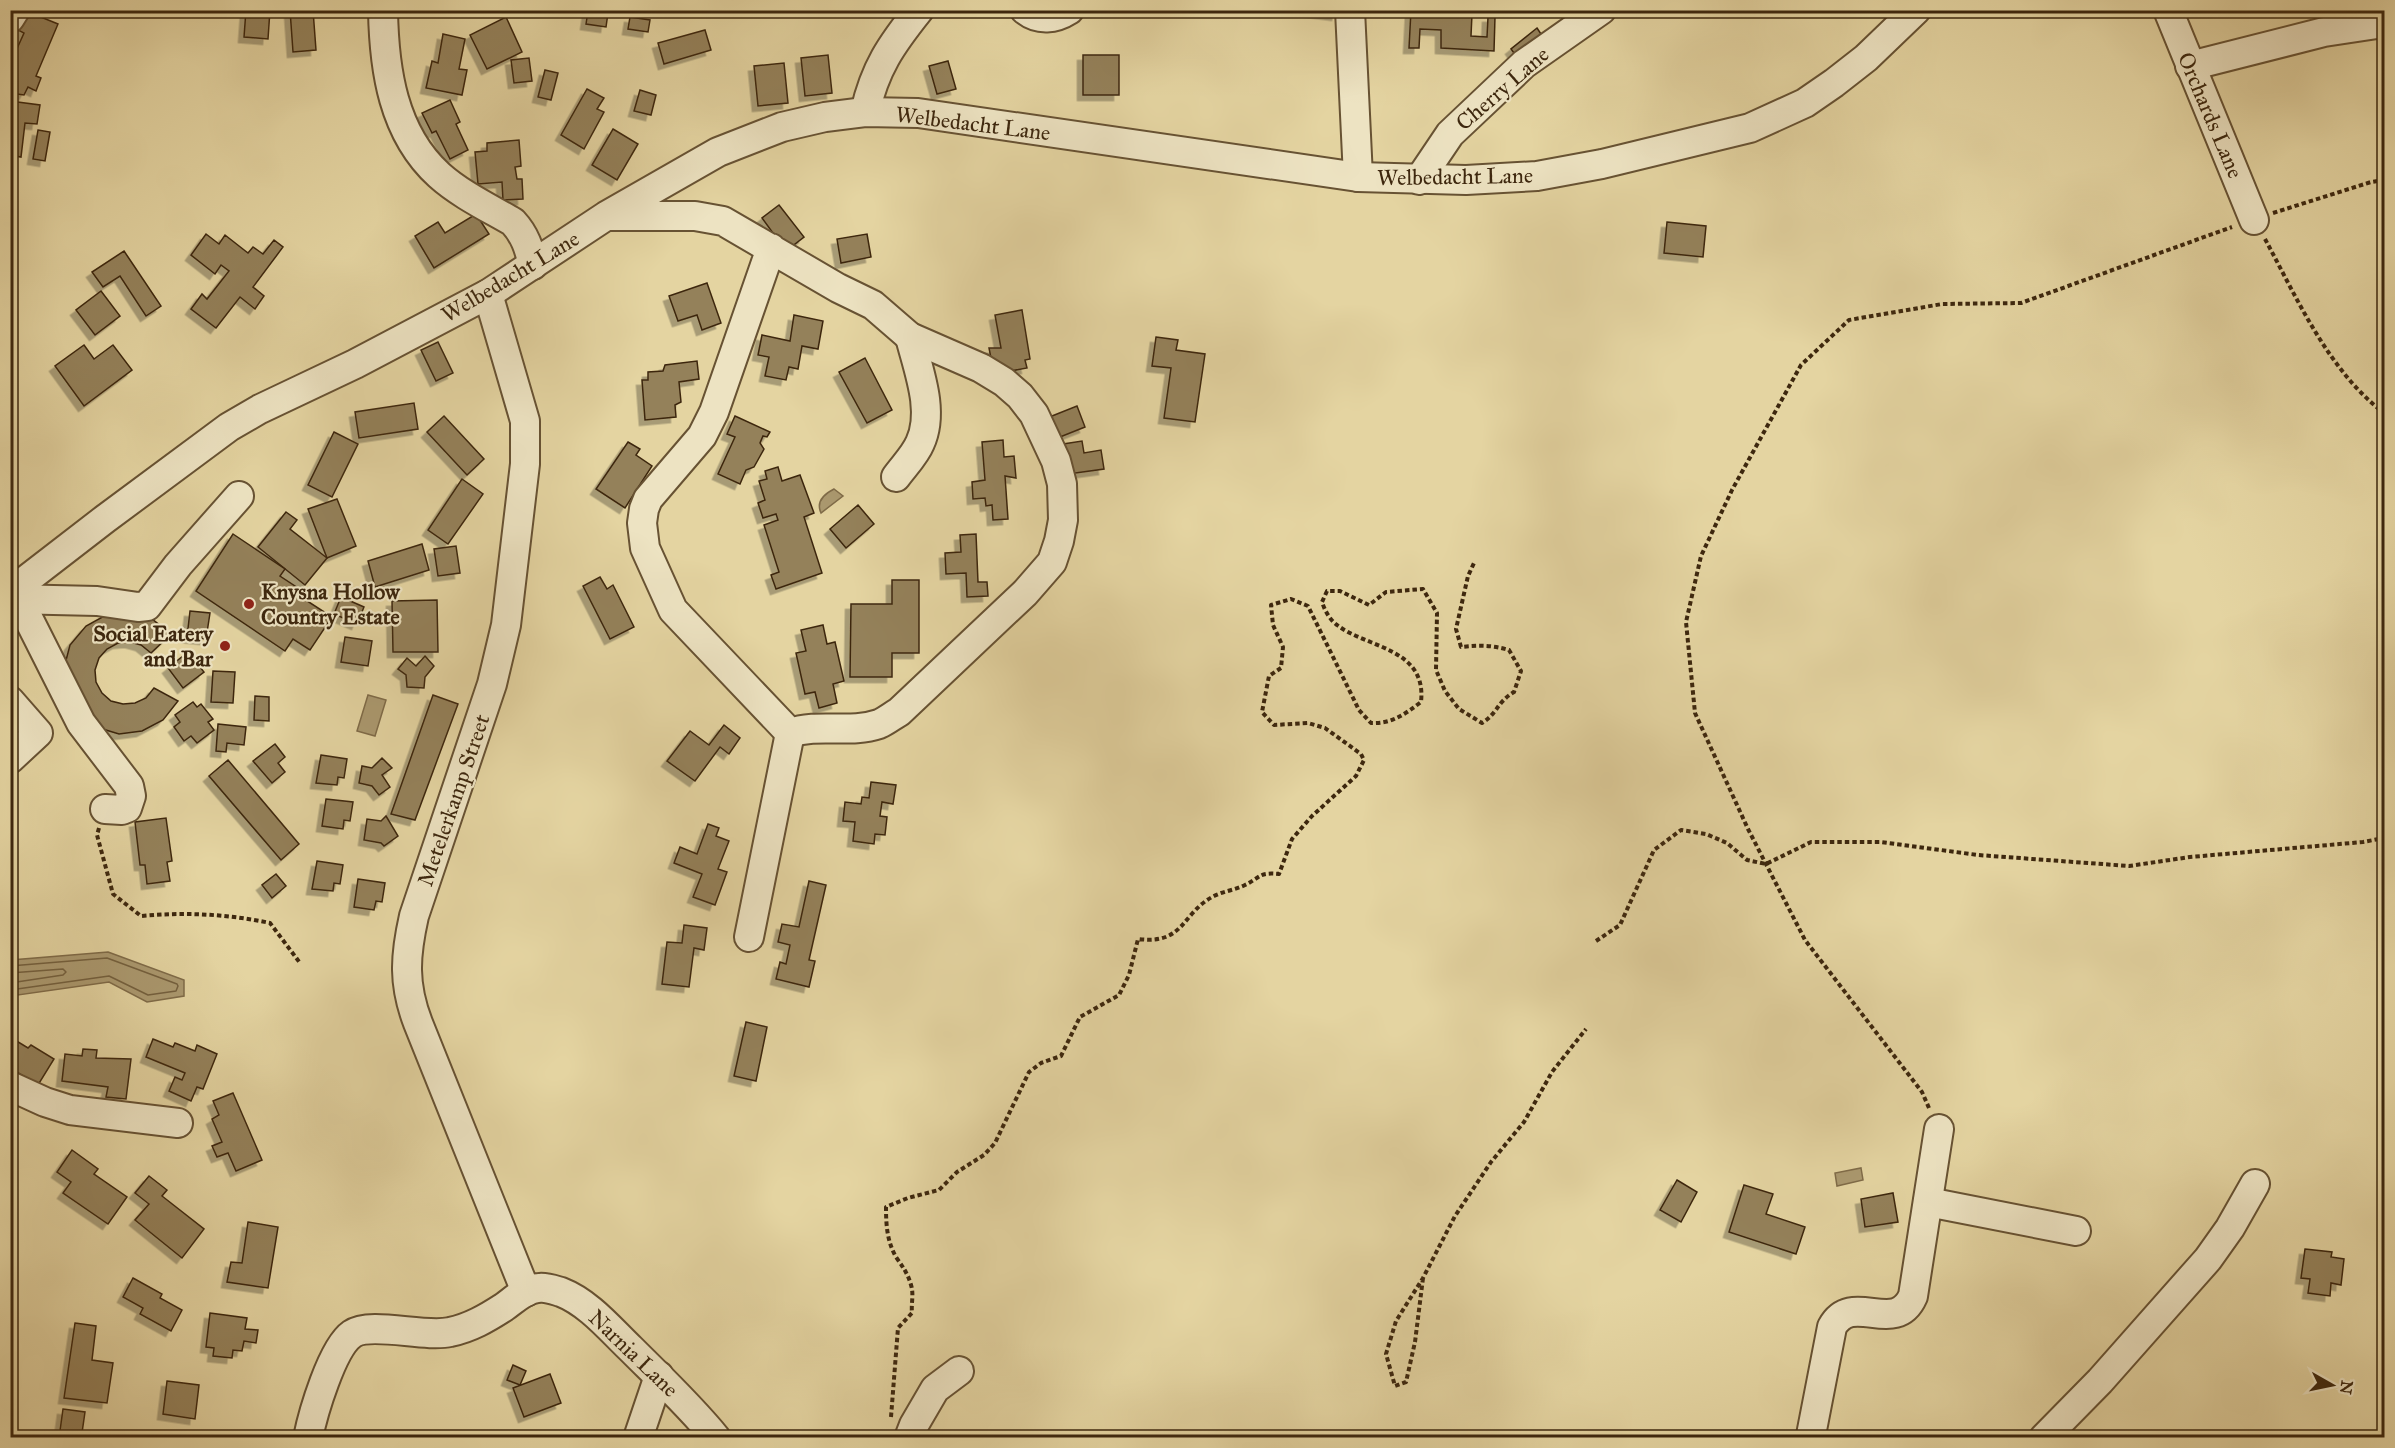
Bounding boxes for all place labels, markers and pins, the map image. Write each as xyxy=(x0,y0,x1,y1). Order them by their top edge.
place label: Knysna Hollow Country Estate xyxy=(261,578,401,630)
marker: Knysna Hollow Country Estate xyxy=(242,597,256,611)
place label: Social Eatery and Bar xyxy=(93,620,215,672)
marker: Social Eatery and Bar xyxy=(218,639,232,653)

